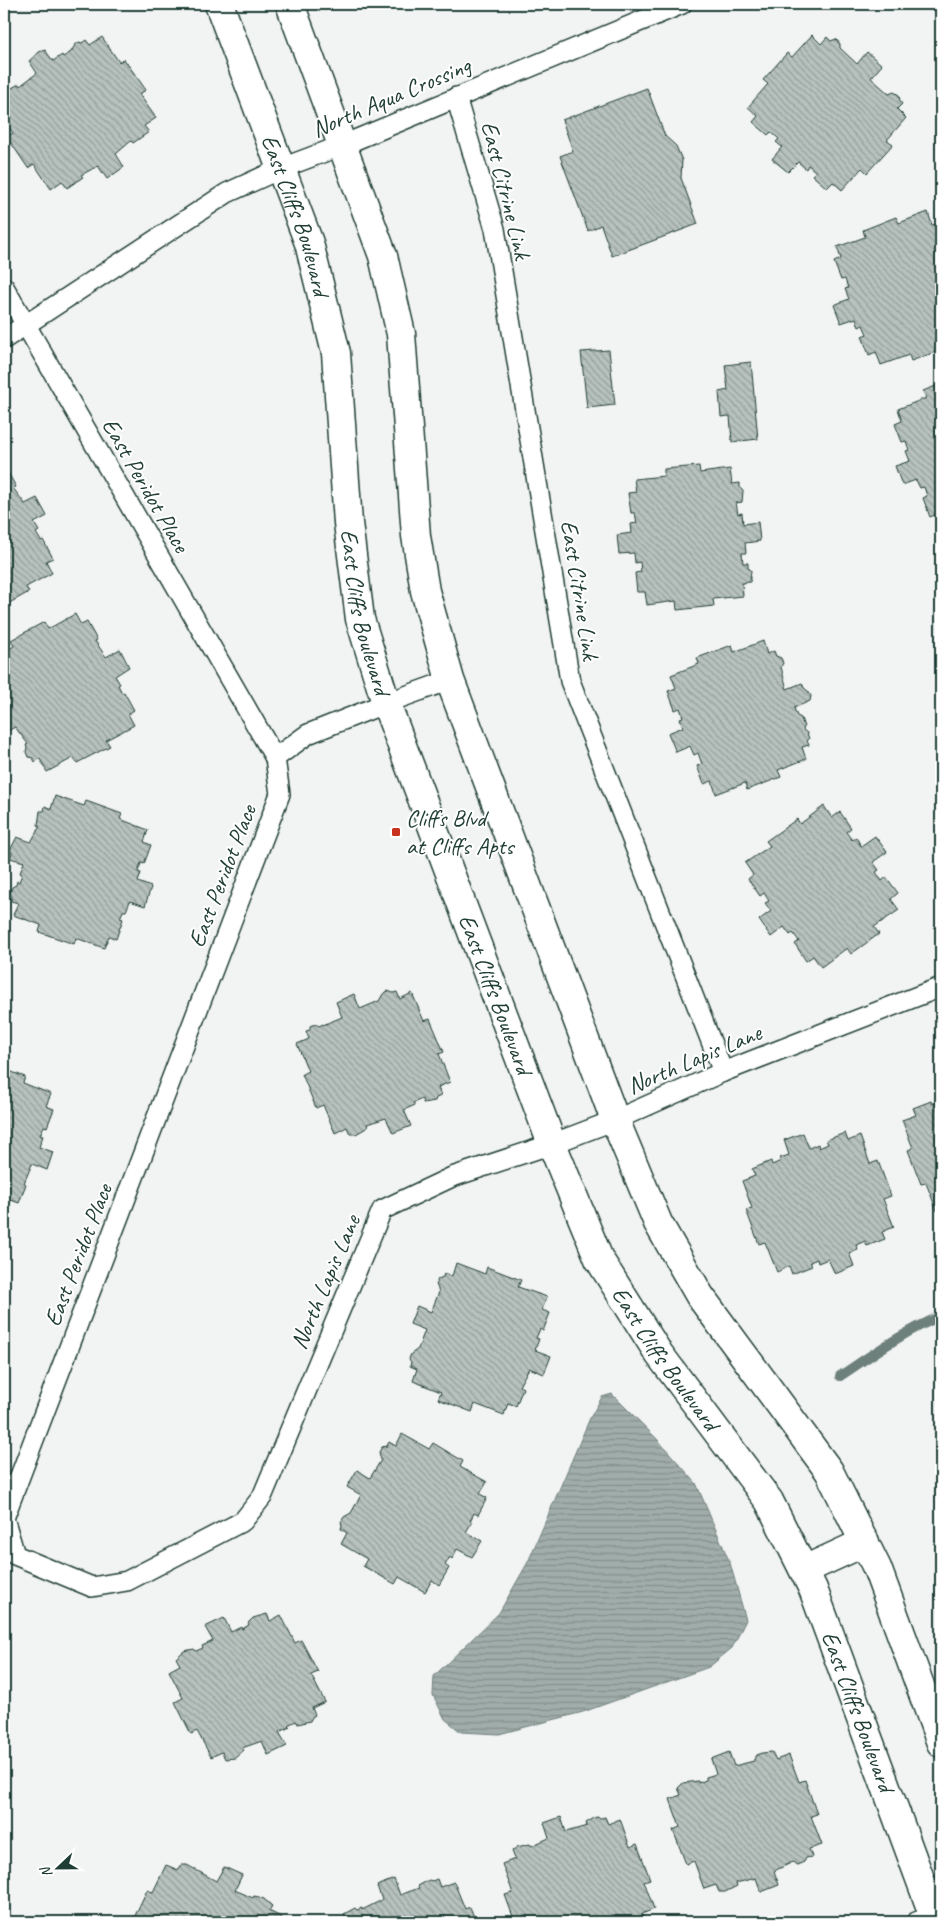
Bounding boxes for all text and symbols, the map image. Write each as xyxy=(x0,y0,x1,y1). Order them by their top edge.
street label: North Aqua Crossing xyxy=(307,49,476,144)
street label: East Citrine Link xyxy=(474,118,538,264)
street label: East Cliffs Boulevard xyxy=(255,130,337,302)
street label: East Peridot Place xyxy=(96,413,198,559)
street label: East Citrine Link xyxy=(554,518,606,664)
street label: East Cliffs Boulevard xyxy=(334,528,399,702)
street label: East Peridot Place xyxy=(181,799,264,951)
place label: Cliffs Blvd at Cliffs Apts xyxy=(406,803,515,861)
marker: Cliffs Blvd at Cliffs Apts xyxy=(390,826,402,838)
street label: East Cliffs Boulevard xyxy=(452,910,541,1082)
street label: North Lapis Lane xyxy=(622,1016,768,1101)
street label: East Peridot Place xyxy=(37,1178,120,1330)
street label: North Lapis Lane xyxy=(283,1208,368,1354)
street label: East Cliffs Boulevard xyxy=(605,1281,728,1439)
street label: East Cliffs Boulevard xyxy=(815,1627,903,1799)
north arrow xyxy=(32,1844,82,1894)
text: N xyxy=(36,1863,56,1880)

